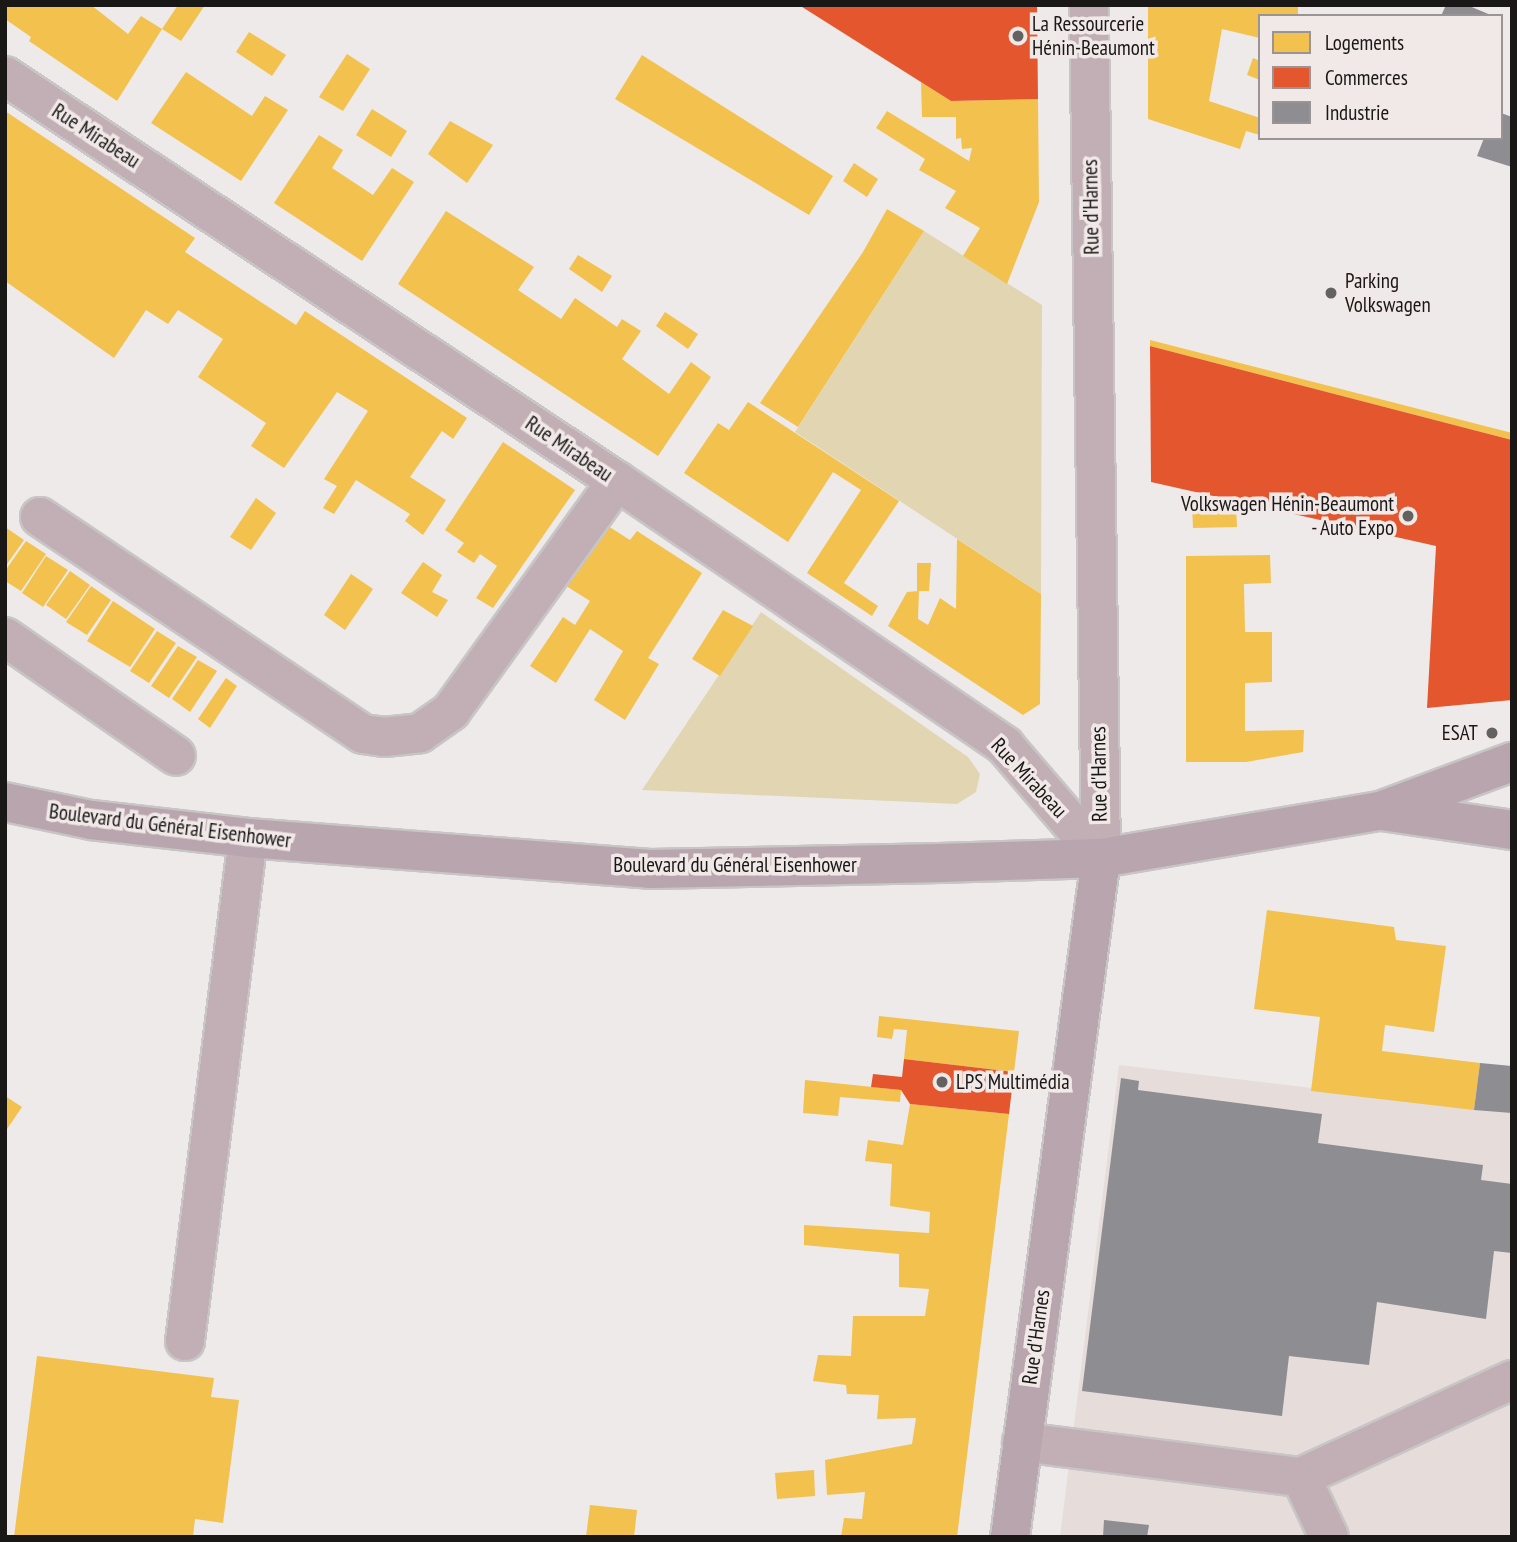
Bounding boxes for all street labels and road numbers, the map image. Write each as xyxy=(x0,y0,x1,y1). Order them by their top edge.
street label: Rue Mirabeau xyxy=(47,98,145,174)
street label: Rue d'Harnes xyxy=(1078,159,1104,255)
street label: Rue Mirabeau xyxy=(521,411,617,487)
street label: Rue d'Harnes xyxy=(1086,726,1112,822)
street label: Rue Mirabeau xyxy=(986,733,1072,823)
street label: Boulevard du Général Eisenhower xyxy=(48,799,292,853)
street label: Boulevard du Général Eisenhower xyxy=(613,852,857,878)
street label: Rue d'Harnes xyxy=(1017,1288,1055,1386)

